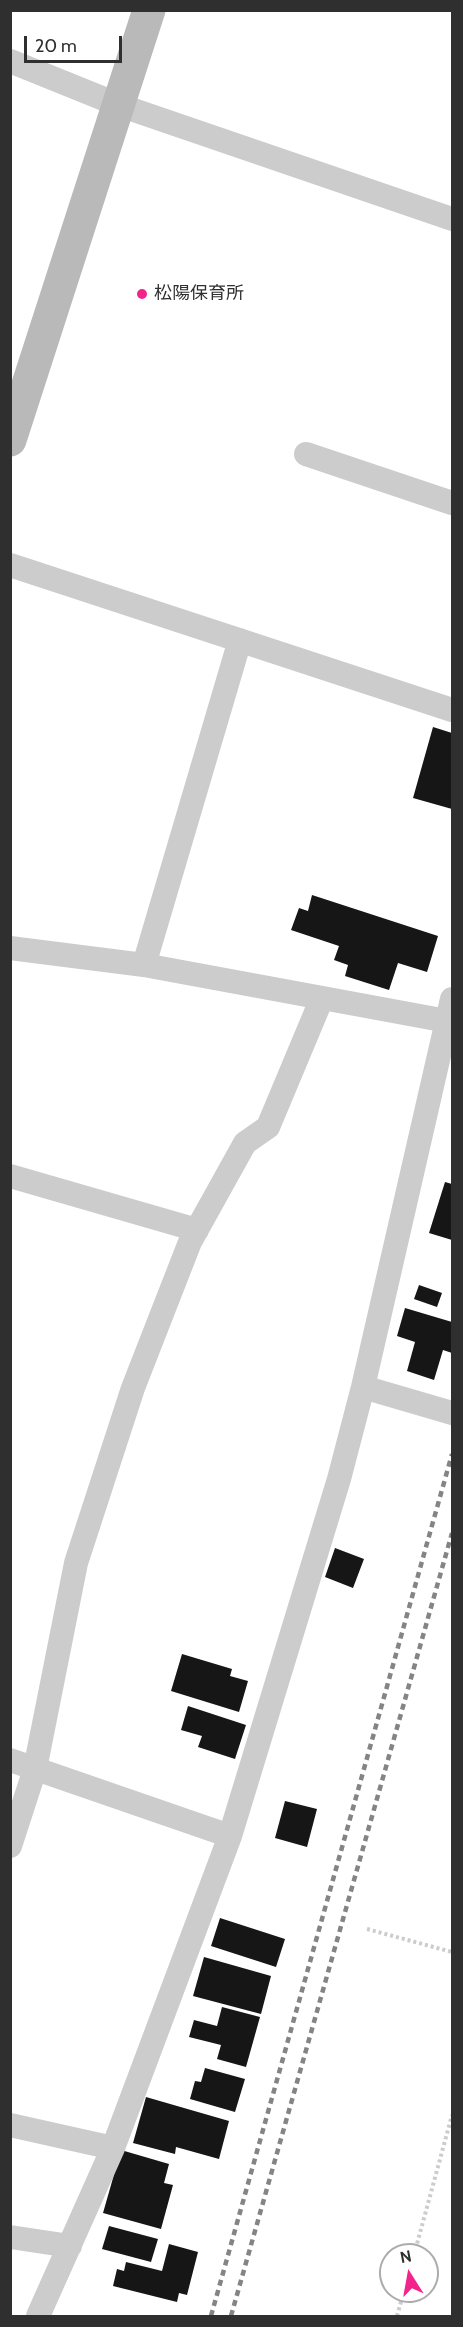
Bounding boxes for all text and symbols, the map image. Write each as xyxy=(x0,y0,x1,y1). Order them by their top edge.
scale bar xyxy=(27,24,124,62)
text: 20 m xyxy=(35,35,77,57)
place label: 松陽保育所 xyxy=(154,283,244,305)
marker: 松陽保育所 xyxy=(135,287,149,301)
north arrow xyxy=(379,2243,439,2303)
text: N xyxy=(398,2246,413,2267)

